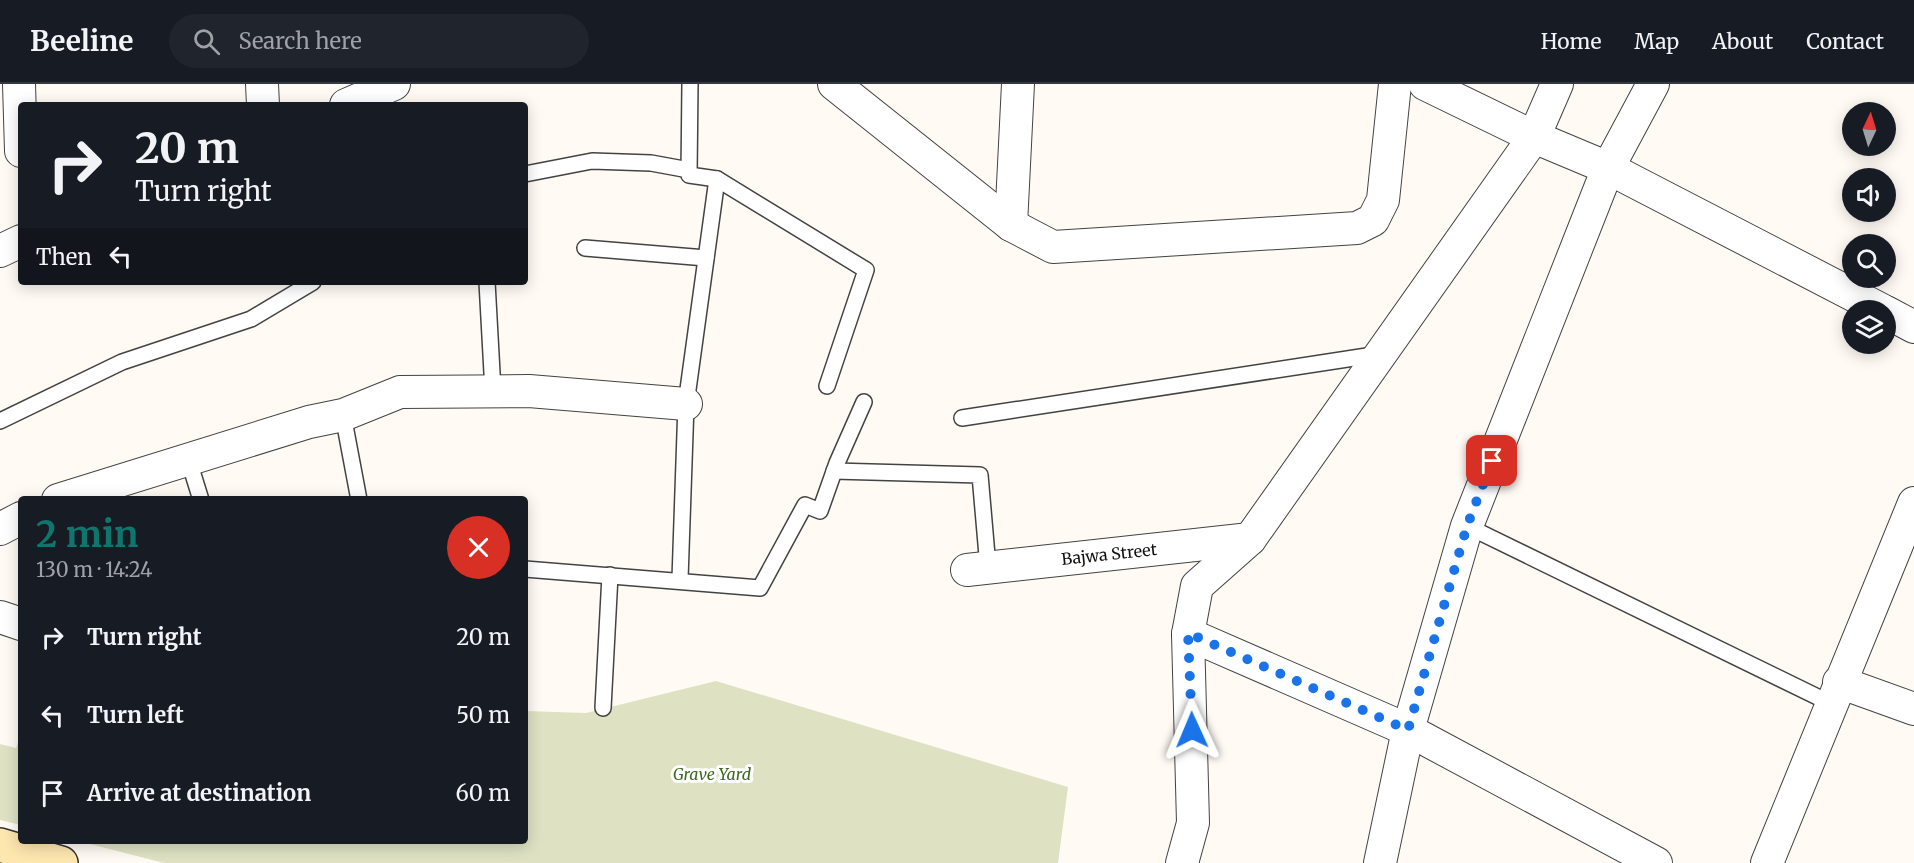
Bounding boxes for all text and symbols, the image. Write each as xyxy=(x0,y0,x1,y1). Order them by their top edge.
search box xyxy=(169,14,589,68)
text: Beeline xyxy=(30,23,133,59)
icon: search xyxy=(190,25,223,58)
text: Search here xyxy=(238,27,362,55)
text: Home xyxy=(1541,28,1601,55)
text: Map xyxy=(1634,28,1679,55)
text: About xyxy=(1712,28,1773,55)
text: Contact xyxy=(1806,28,1884,55)
north arrow xyxy=(1842,102,1896,156)
map controls xyxy=(1842,102,1896,354)
text: 20 m xyxy=(135,122,239,174)
icon: right xyxy=(36,126,114,204)
button: sound xyxy=(1842,168,1896,222)
text: Turn right xyxy=(135,174,272,208)
button: search xyxy=(1842,234,1896,288)
icon: left xyxy=(104,240,137,273)
text: Then xyxy=(36,243,92,271)
button: layers xyxy=(1842,300,1896,354)
pin xyxy=(1466,435,1517,486)
icon: arrive xyxy=(1475,444,1508,477)
text: 2 min xyxy=(36,512,139,557)
button: close xyxy=(447,516,510,579)
street label: Bajwa Street xyxy=(1060,539,1159,569)
text: 130 m · 14:24 xyxy=(36,557,152,582)
icon: right xyxy=(36,621,69,654)
text: Turn right xyxy=(87,623,201,651)
text: 20 m xyxy=(456,623,510,651)
position arrow xyxy=(1160,698,1224,762)
icon: left xyxy=(36,699,69,732)
text: Turn left xyxy=(87,701,184,729)
text: 50 m xyxy=(456,701,510,729)
park label: Grave Yard xyxy=(673,764,752,784)
icon: arrive xyxy=(36,777,69,810)
text: Arrive at destination xyxy=(87,779,311,807)
text: 60 m xyxy=(456,779,510,807)

